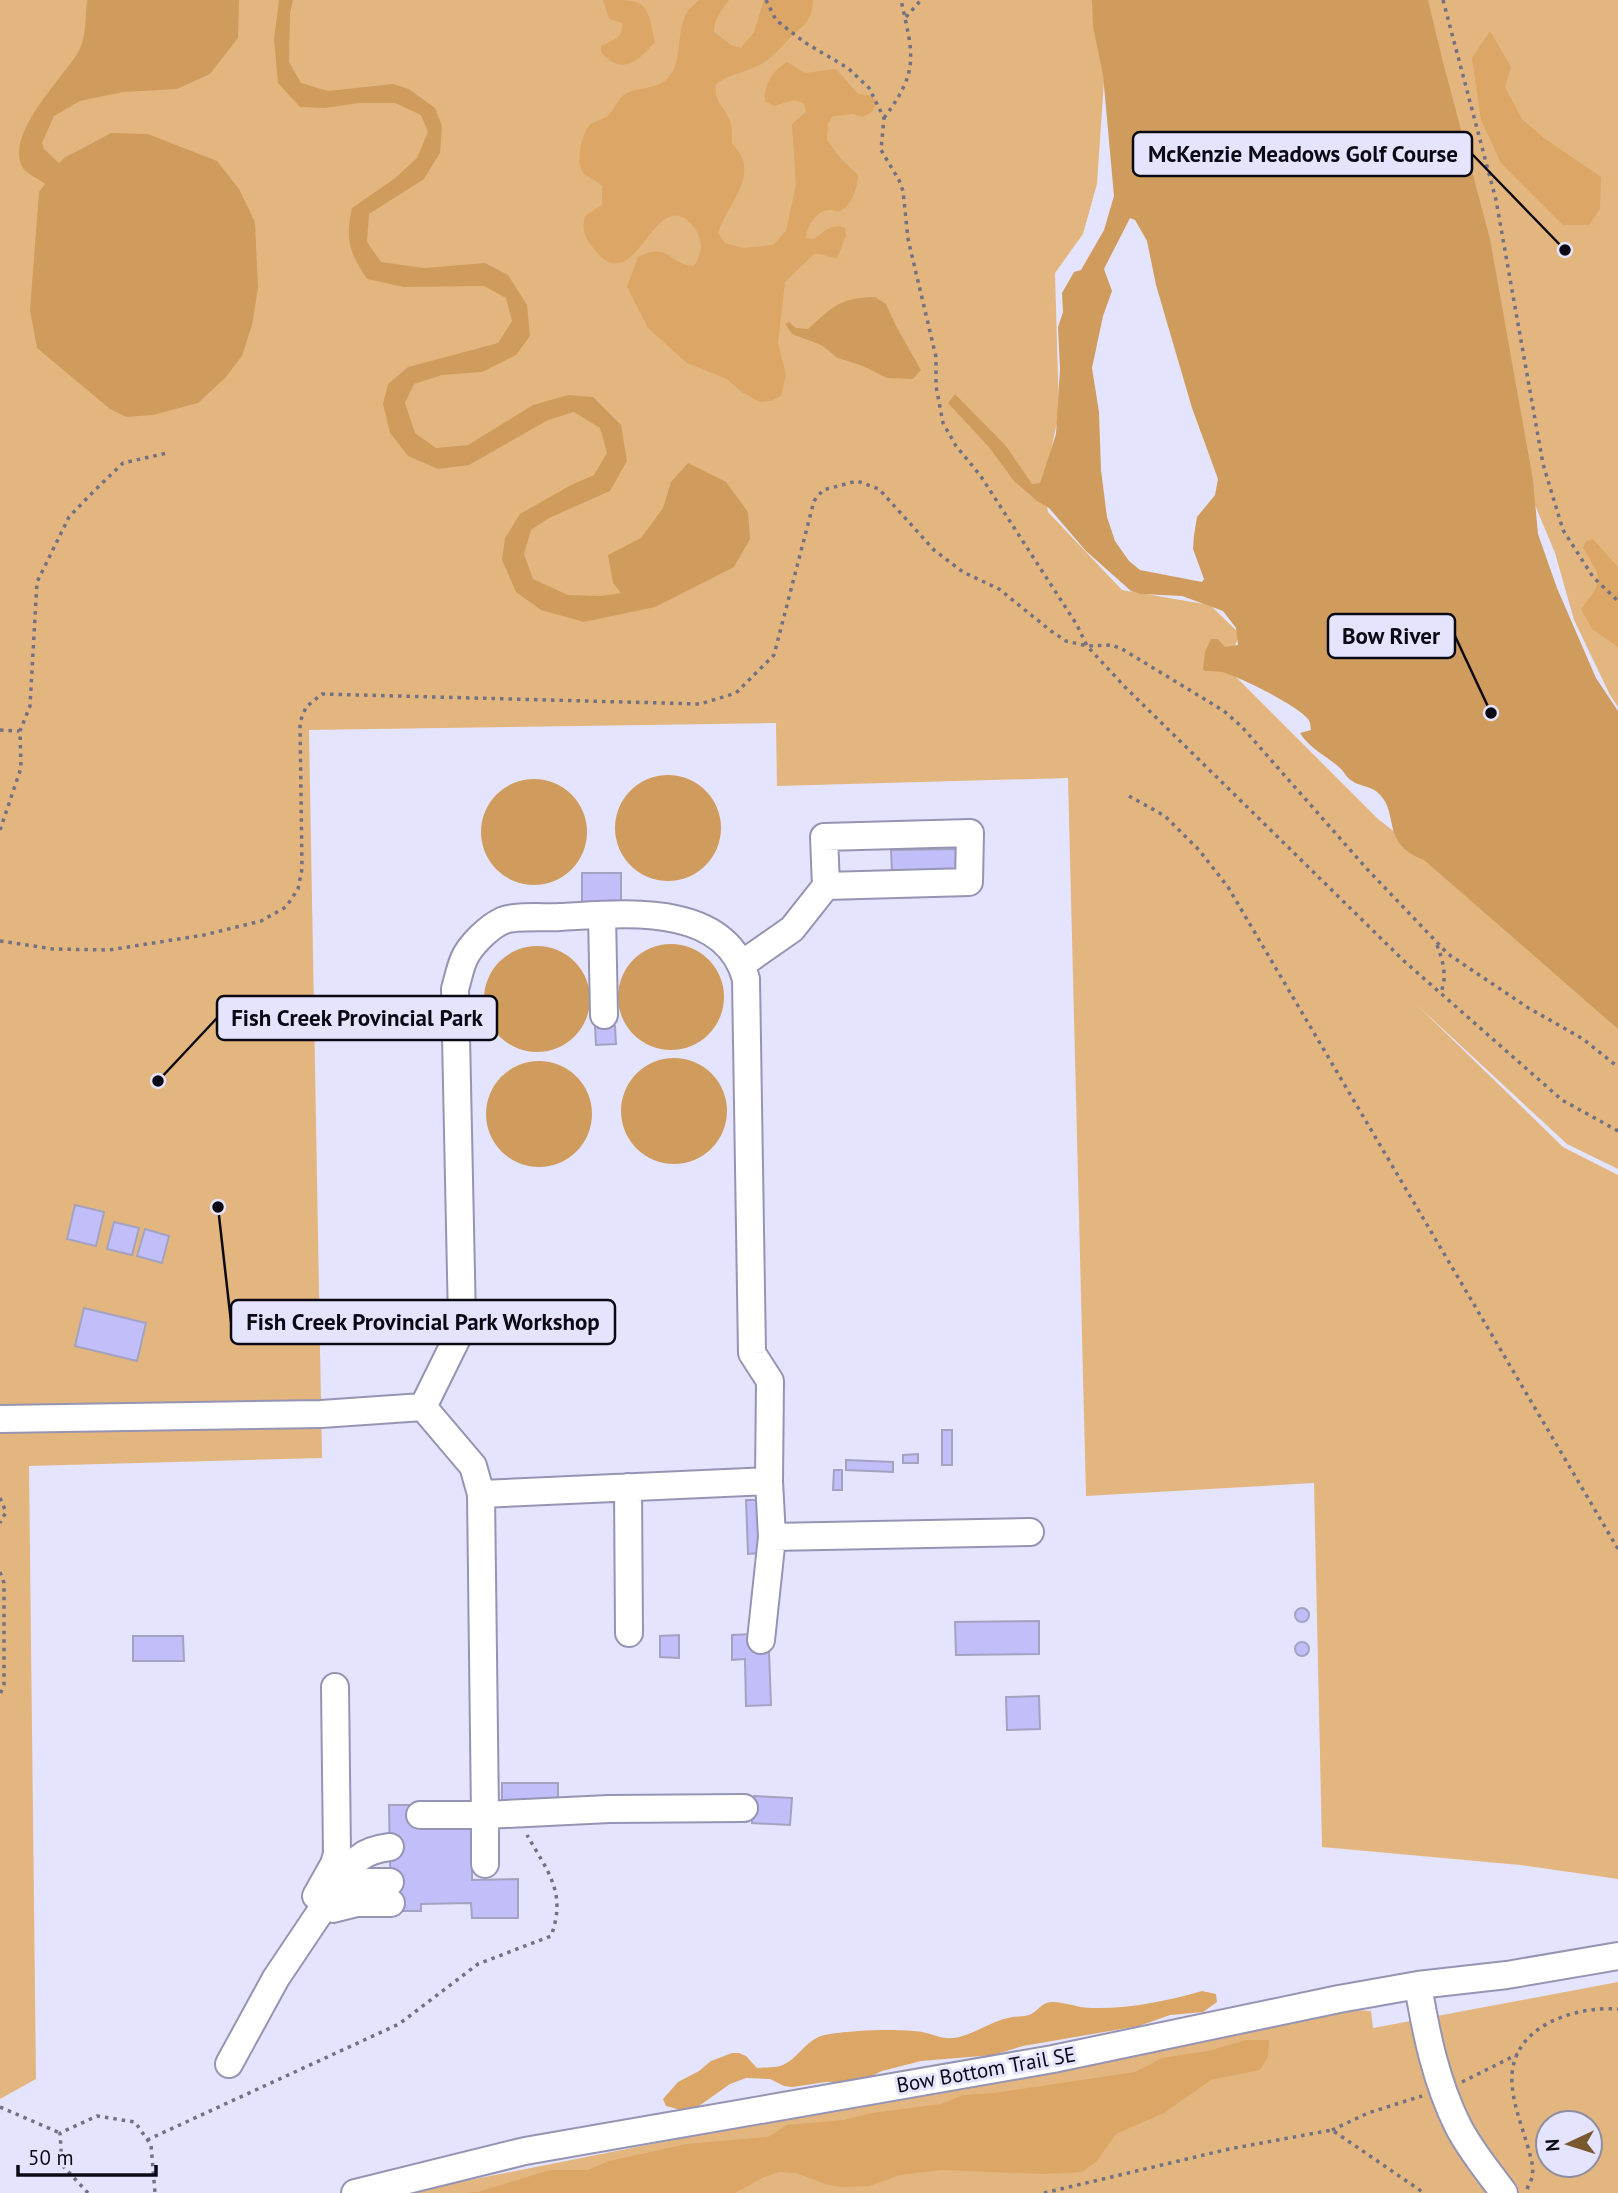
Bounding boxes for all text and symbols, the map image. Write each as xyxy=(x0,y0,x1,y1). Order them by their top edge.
callout: McKenzie Meadows Golf Course xyxy=(1133,132,1472,176)
text: McKenzie Meadows Golf Course xyxy=(1148,139,1458,168)
callout: Bow River xyxy=(1328,614,1455,658)
text: Bow River xyxy=(1342,621,1441,650)
callout: Fish Creek Provincial Park xyxy=(217,996,497,1040)
text: Fish Creek Provincial Park xyxy=(231,1003,484,1032)
callout: Fish Creek Provincial Park Workshop xyxy=(231,1300,615,1344)
text: Fish Creek Provincial Park Workshop xyxy=(246,1307,600,1336)
street label: Bow Bottom Trail SE xyxy=(894,2040,1078,2099)
north arrow xyxy=(1534,2109,1604,2179)
scale bar xyxy=(18,2134,156,2178)
text: N xyxy=(1540,2138,1564,2152)
text: 50 m xyxy=(28,2144,74,2171)

